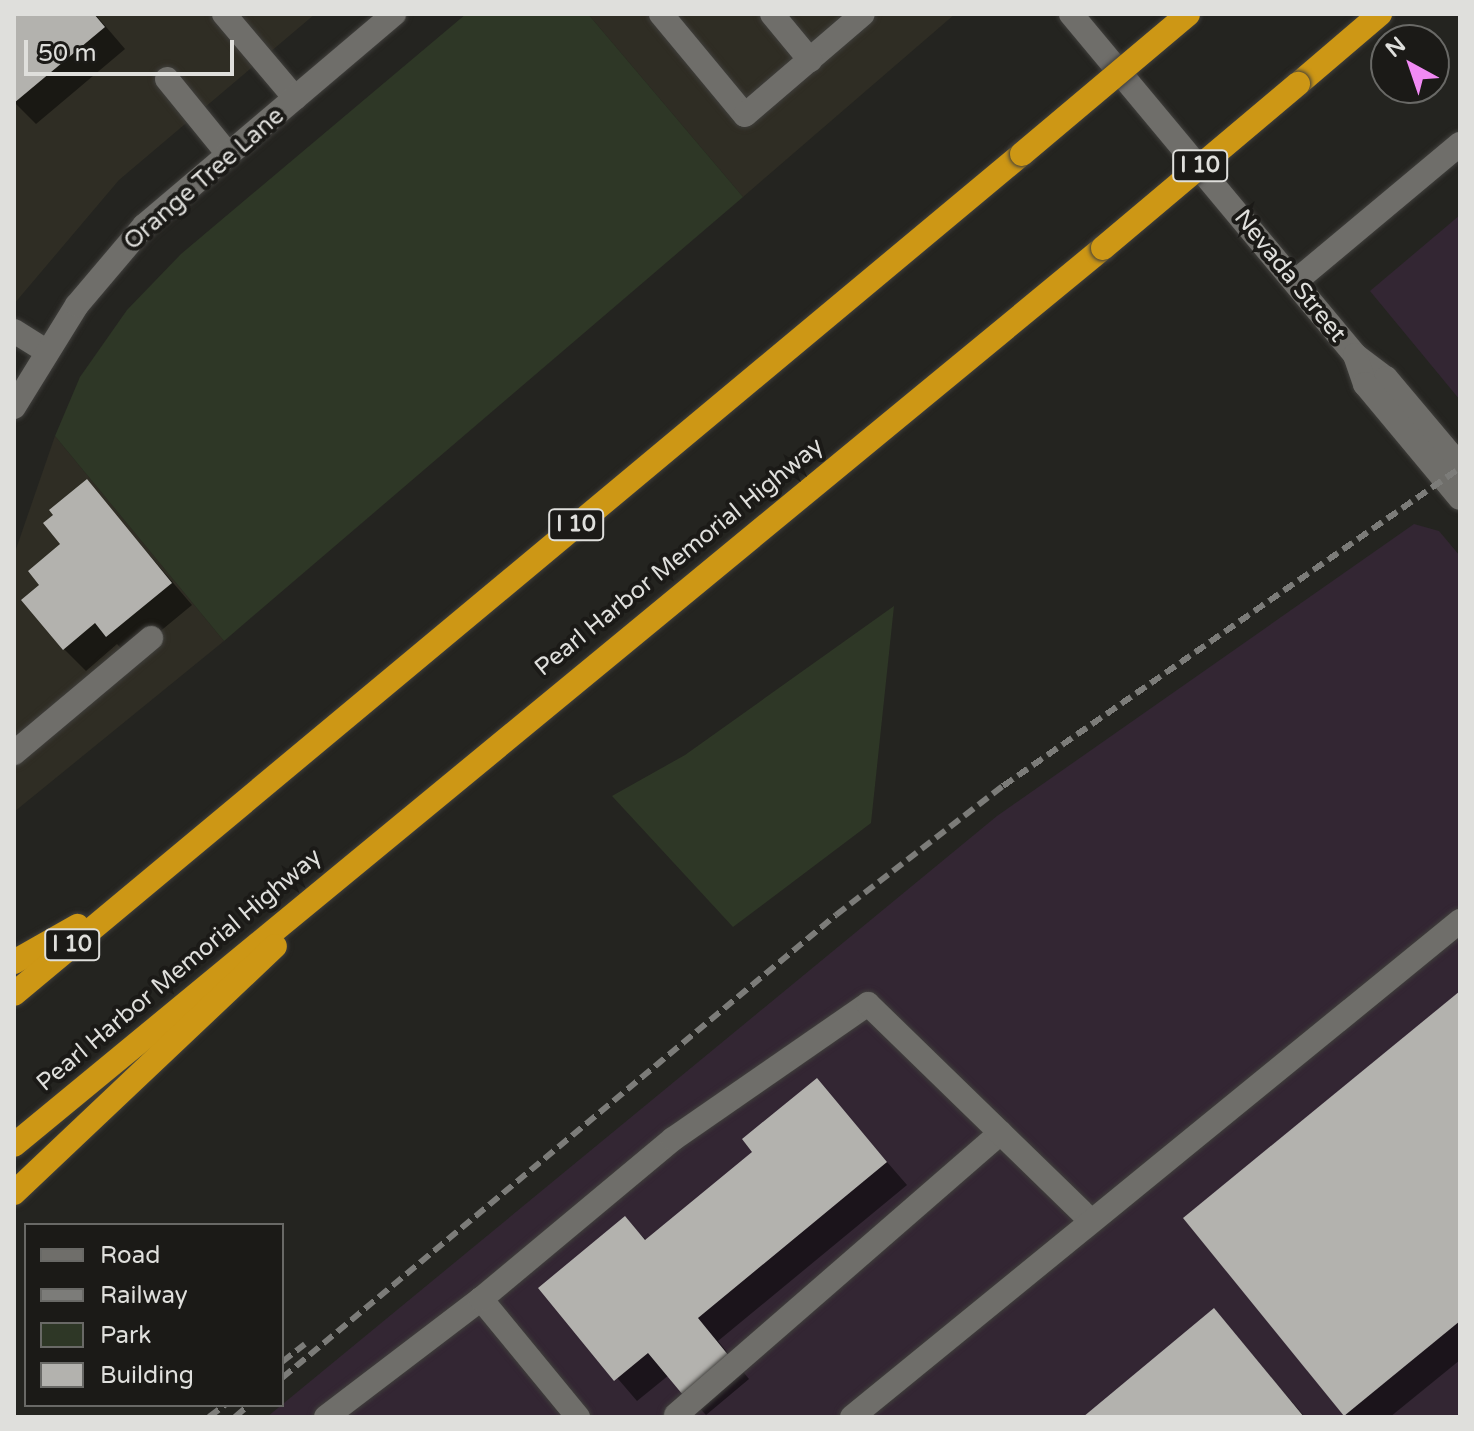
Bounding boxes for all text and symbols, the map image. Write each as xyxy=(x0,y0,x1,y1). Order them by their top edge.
scale bar xyxy=(28,24,238,74)
north arrow xyxy=(1370,24,1450,104)
text: N xyxy=(1381,32,1411,63)
text: 50 m xyxy=(38,39,96,68)
street label: Orange Tree Lane xyxy=(118,102,290,256)
road number: I 10 xyxy=(1172,148,1228,184)
street label: Nevada Street xyxy=(1228,204,1352,348)
street label: Pearl Harbor Memorial Highway xyxy=(529,432,829,682)
road number: I 10 xyxy=(548,507,604,543)
street label: Pearl Harbor Memorial Highway xyxy=(31,842,327,1098)
road number: I 10 xyxy=(44,927,100,963)
legend xyxy=(24,1223,284,1407)
text: Road xyxy=(100,1241,160,1270)
text: Railway xyxy=(100,1281,188,1310)
text: Park xyxy=(100,1321,151,1350)
text: Building xyxy=(100,1361,194,1390)

